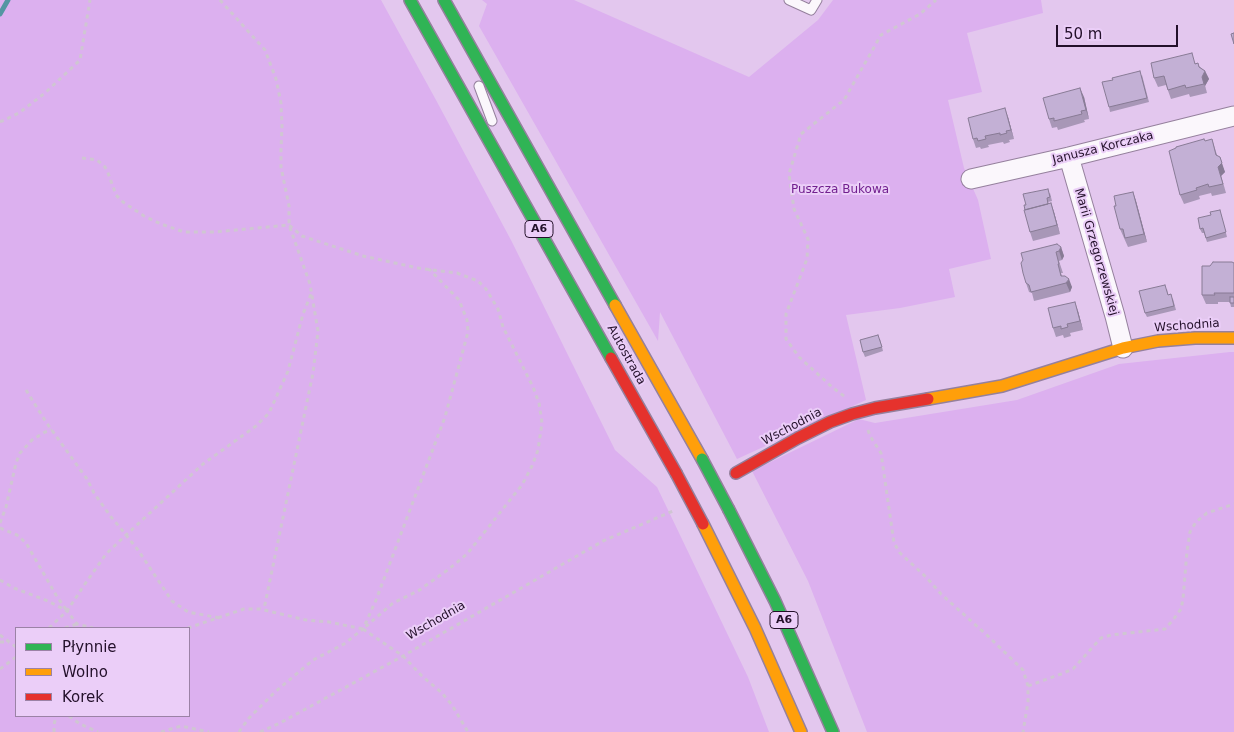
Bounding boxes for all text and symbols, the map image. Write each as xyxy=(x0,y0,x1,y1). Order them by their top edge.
scale bar xyxy=(1059,15,1182,47)
text: 50 m xyxy=(1064,25,1102,43)
street label: Janusza Korczaka xyxy=(1051,129,1155,167)
park label: Puszcza Bukowa xyxy=(791,183,889,197)
street label: Marii Grzegorzewskiej xyxy=(1071,187,1121,317)
road number: A6 xyxy=(525,220,553,238)
street label: Wschodnia xyxy=(1154,317,1220,335)
street label: Autostrada xyxy=(604,323,648,387)
street label: Wschodnia xyxy=(760,405,824,449)
street label: Wschodnia xyxy=(404,598,468,644)
road number: A6 xyxy=(770,612,798,628)
legend xyxy=(15,627,190,717)
text: Płynnie xyxy=(62,638,117,656)
text: Wolno xyxy=(62,663,108,681)
text: Korek xyxy=(62,688,104,706)

